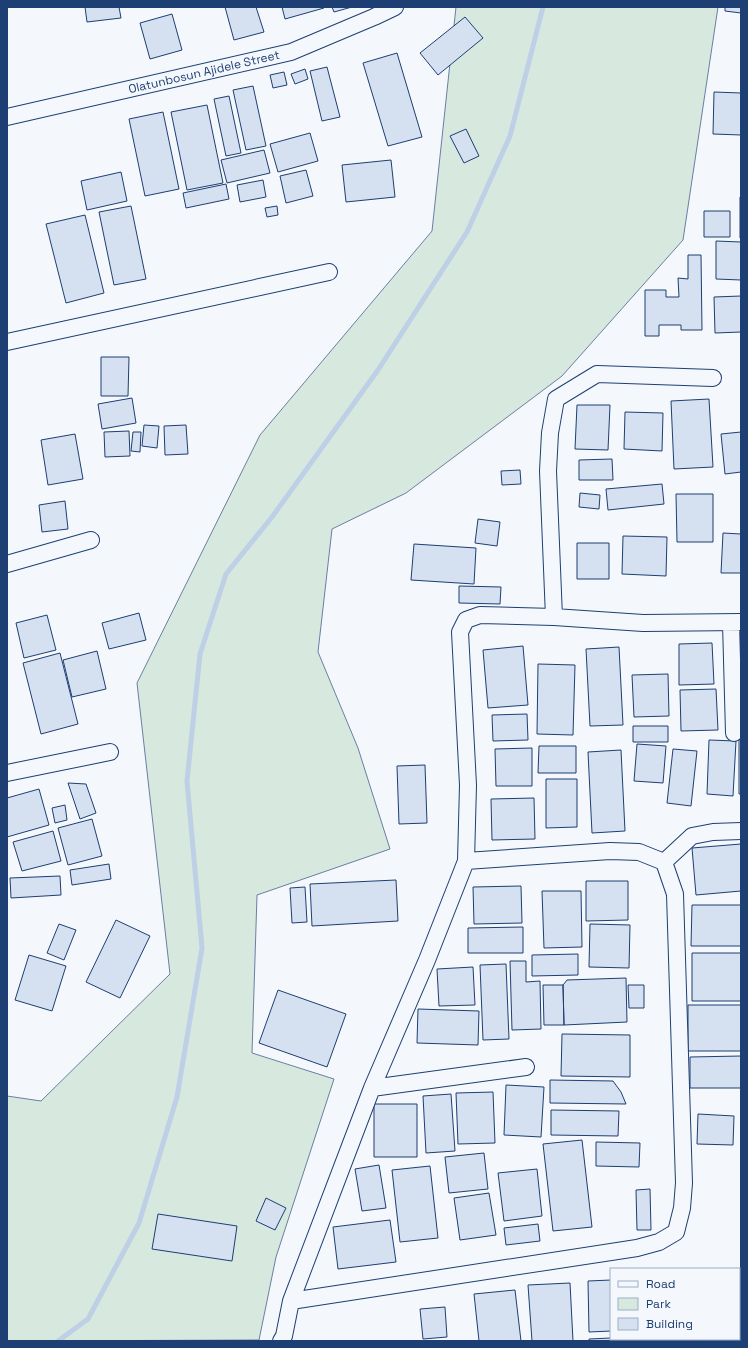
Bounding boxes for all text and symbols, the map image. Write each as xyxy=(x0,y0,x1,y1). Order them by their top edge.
street label: Olatunbosun Ajidele Street xyxy=(127,47,281,97)
legend xyxy=(610,1268,740,1340)
text: Road xyxy=(646,1276,675,1292)
text: Park xyxy=(646,1296,671,1312)
text: Building xyxy=(646,1316,693,1332)

